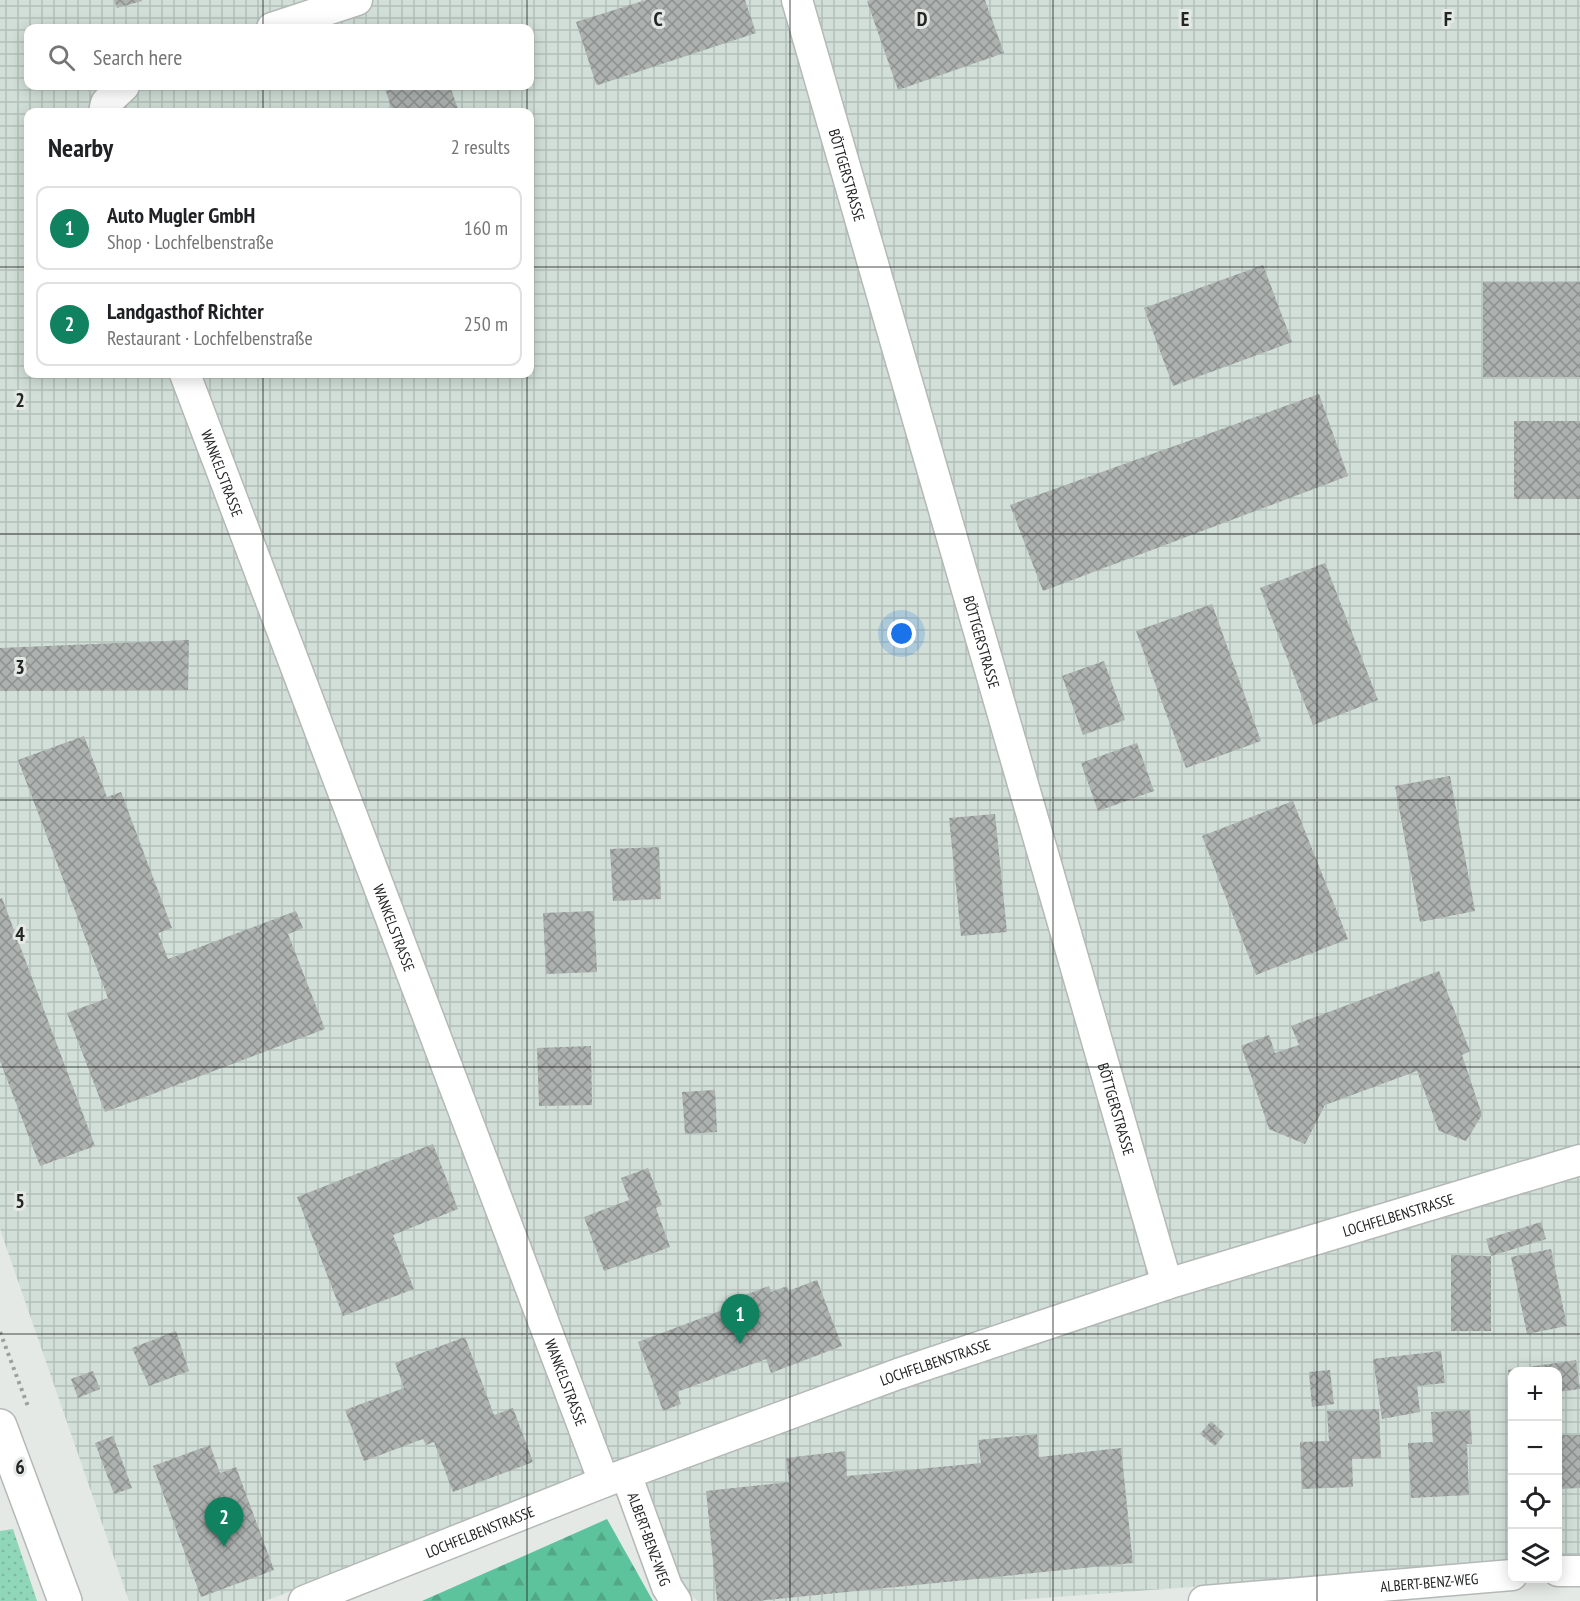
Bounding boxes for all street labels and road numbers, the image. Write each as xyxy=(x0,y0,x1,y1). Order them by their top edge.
street label: BÖTTGERSTRASSE xyxy=(825,126,870,223)
street label: WANKELSTRASSE xyxy=(197,427,248,519)
street label: BÖTTGERSTRASSE xyxy=(960,593,1004,690)
street label: WANKELSTRASSE xyxy=(369,882,419,974)
street label: BÖTTGERSTRASSE xyxy=(1094,1060,1139,1157)
street label: LOCHFELBENSTRASSE xyxy=(1340,1189,1456,1240)
street label: LOCHFELBENSTRASSE xyxy=(877,1334,993,1389)
street label: WANKELSTRASSE xyxy=(541,1336,591,1428)
street label: ALBERT-BENZ-WEG xyxy=(624,1489,675,1588)
street label: LOCHFELBENSTRASSE xyxy=(423,1501,537,1561)
street label: ALBERT-BENZ-WEG xyxy=(1379,1568,1479,1596)

